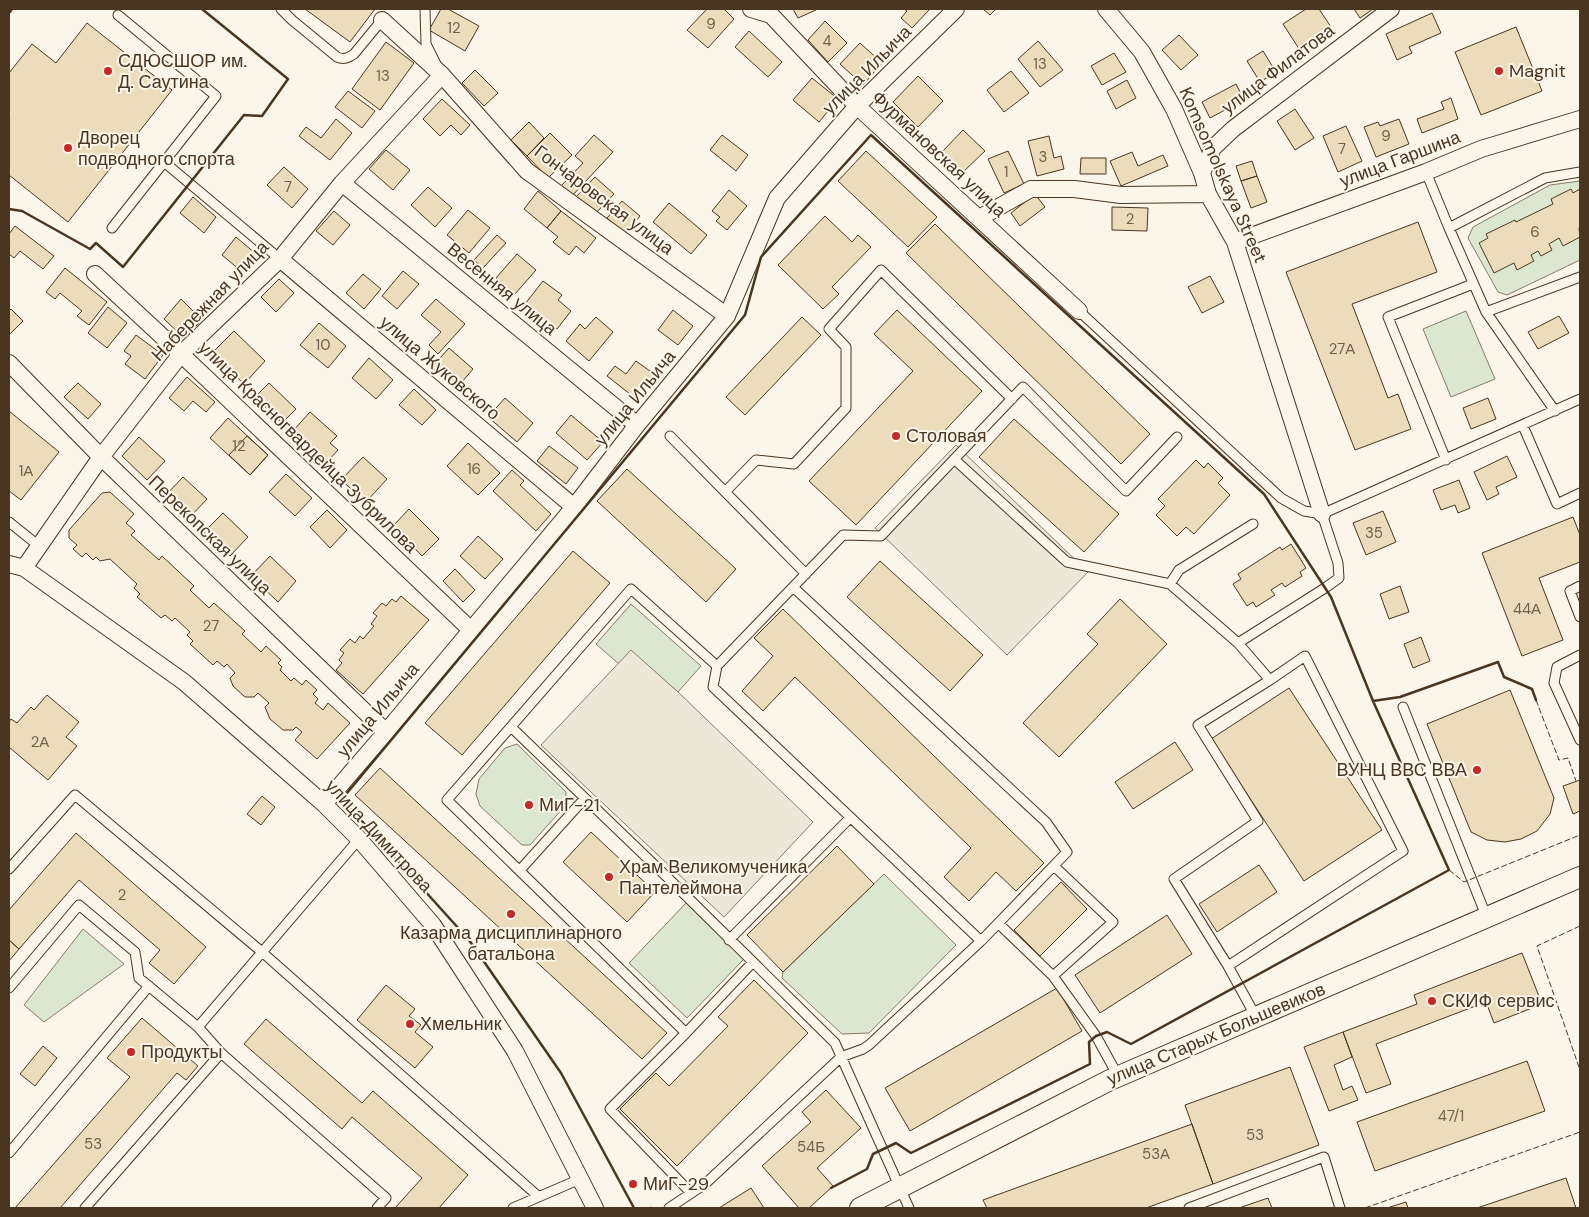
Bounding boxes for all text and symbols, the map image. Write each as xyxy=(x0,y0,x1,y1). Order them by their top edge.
house number: 9 xyxy=(706,14,716,34)
house number: 12 xyxy=(447,18,461,38)
street label: улица Филатова xyxy=(1217,18,1340,119)
street label: улица Ильича xyxy=(817,20,917,120)
house number: 4 xyxy=(822,31,832,51)
place label: СДЮСШОР им. Д. Саутина xyxy=(118,49,247,94)
house number: 13 xyxy=(1033,54,1047,74)
place label: Magnit xyxy=(1509,59,1566,83)
marker: СДЮСШОР им. Д. Саутина xyxy=(102,65,114,77)
marker: Magnit xyxy=(1493,65,1505,77)
house number: 13 xyxy=(376,66,390,86)
street label: Komsomolskaya Street xyxy=(1173,83,1273,267)
street label: Фурмановская улица xyxy=(867,85,1012,223)
street label: улица Гаршина xyxy=(1336,125,1465,193)
place label: Дворец подводного спорта xyxy=(78,126,236,171)
house number: 9 xyxy=(1381,126,1391,146)
house number: 7 xyxy=(1338,139,1346,159)
street label: Гончаровская улица xyxy=(529,140,679,261)
marker: Дворец подводного спорта xyxy=(62,142,74,154)
house number: 3 xyxy=(1039,147,1047,167)
house number: 1 xyxy=(1004,162,1008,182)
house number: 7 xyxy=(284,177,292,197)
house number: 2 xyxy=(1126,209,1134,229)
house number: 6 xyxy=(1530,222,1540,242)
street label: Набережная улица xyxy=(146,235,275,367)
street label: Весенняя улица xyxy=(442,237,563,341)
street label: улица Жуковского xyxy=(375,310,505,426)
house number: 10 xyxy=(316,335,330,355)
street label: улица Красногвардейца Зубрилова xyxy=(193,336,423,559)
house number: 27А xyxy=(1329,339,1355,359)
street label: улица Ильича xyxy=(589,344,682,451)
place label: Столовая xyxy=(906,424,987,448)
marker: Столовая xyxy=(890,430,902,442)
house number: 12 xyxy=(232,436,246,456)
house number: 16 xyxy=(467,459,481,479)
house number: 1А xyxy=(19,461,33,481)
street label: Перекопская улица xyxy=(143,470,277,601)
house number: 35 xyxy=(1365,523,1383,543)
house number: 44А xyxy=(1513,599,1541,619)
house number: 27 xyxy=(203,616,219,636)
street label: улица Ильича xyxy=(331,657,425,762)
house number: 2А xyxy=(31,732,49,752)
place label: ВУНЦ ВВС ВВА xyxy=(1336,758,1467,782)
marker: ВУНЦ ВВС ВВА xyxy=(1471,764,1483,776)
street label: улица Димитрова xyxy=(320,774,438,899)
place label: МиГ-21 xyxy=(539,793,600,817)
marker: МиГ-21 xyxy=(523,799,535,811)
place label: Храм Великомученика Пантелеймона xyxy=(619,855,808,900)
marker: Храм Великомученика Пантелеймона xyxy=(603,871,615,883)
house number: 2 xyxy=(118,885,126,905)
marker: Казарма дисциплинарного батальона xyxy=(505,908,517,920)
place label: Казарма дисциплинарного батальона xyxy=(400,921,622,966)
street label: улица Старых Большевиков xyxy=(1103,977,1329,1091)
place label: СКИФ сервис xyxy=(1442,989,1555,1013)
marker: СКИФ сервис xyxy=(1426,995,1438,1007)
place label: Хмельник xyxy=(420,1012,502,1036)
marker: Хмельник xyxy=(404,1018,416,1030)
place label: Продукты xyxy=(141,1040,222,1064)
marker: Продукты xyxy=(125,1046,137,1058)
house number: 47/1 xyxy=(1438,1106,1464,1126)
house number: 53 xyxy=(1246,1125,1264,1145)
house number: 53 xyxy=(84,1134,102,1154)
house number: 54Б xyxy=(797,1137,825,1157)
house number: 53А xyxy=(1142,1144,1170,1164)
place label: МиГ-29 xyxy=(643,1172,709,1196)
marker: МиГ-29 xyxy=(627,1178,639,1190)

